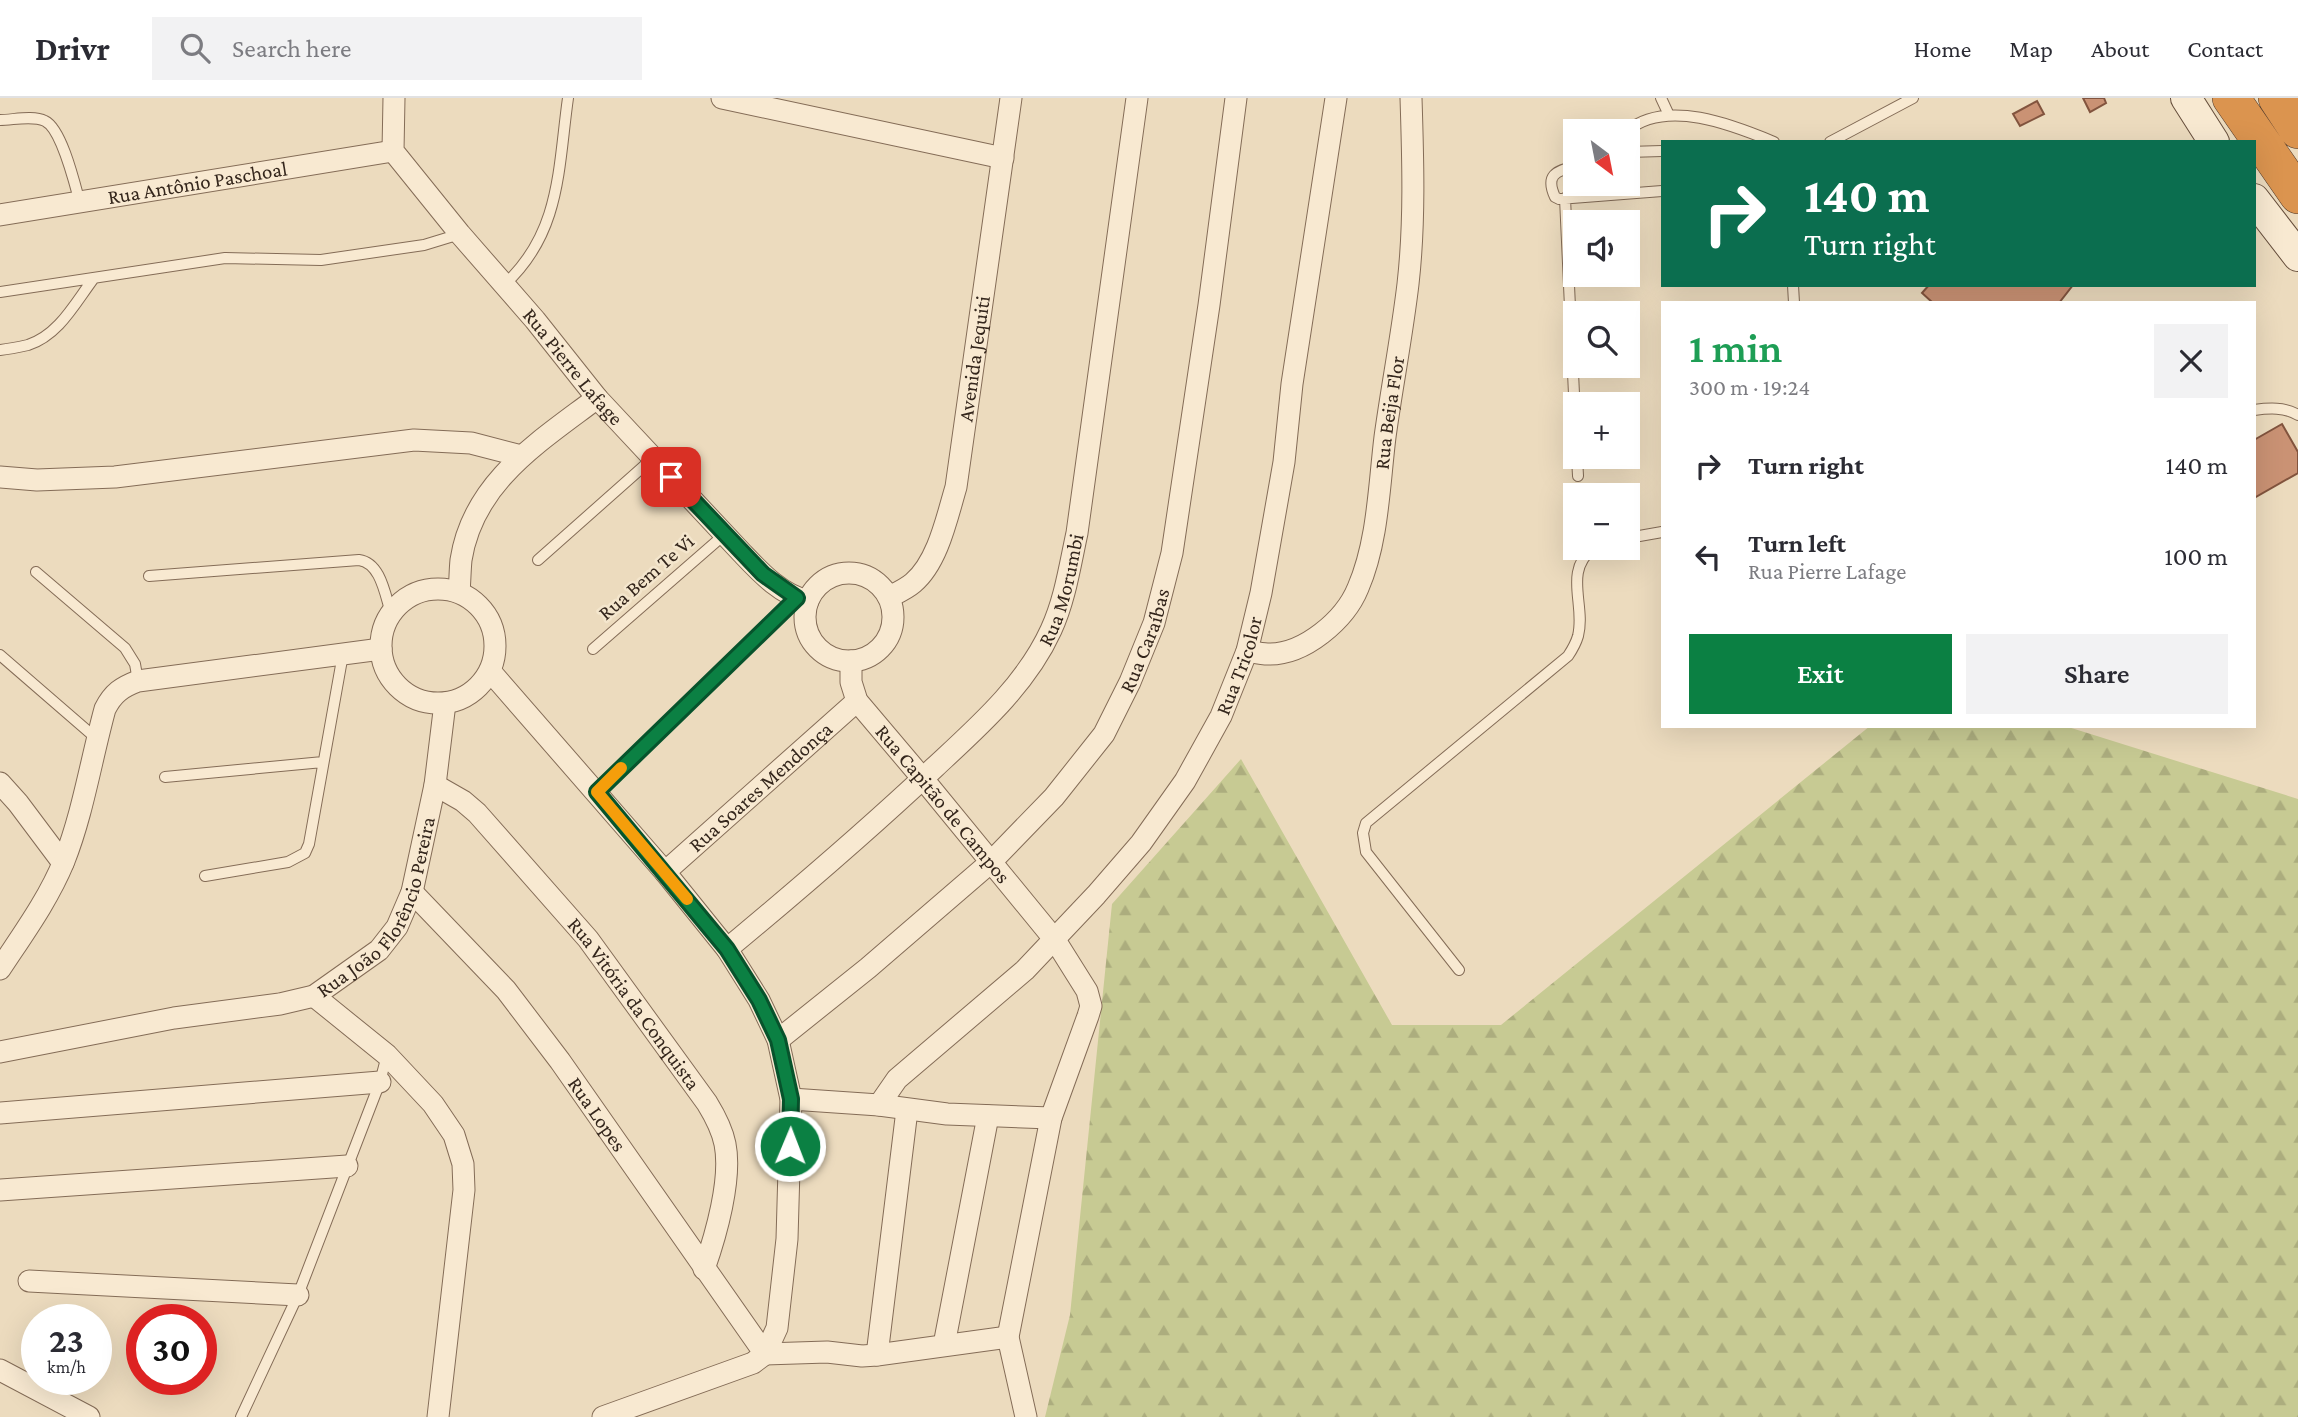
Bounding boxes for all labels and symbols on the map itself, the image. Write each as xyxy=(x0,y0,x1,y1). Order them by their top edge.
north arrow xyxy=(1563,119,1640,196)
street label: Rua Antônio Paschoal xyxy=(106,156,289,209)
street label: Avenida Jequiti xyxy=(953,294,995,423)
street label: Rua Pierre Lafage xyxy=(518,303,628,430)
street label: Rua Beija Flor xyxy=(1370,353,1410,471)
pin xyxy=(641,447,701,507)
street label: Rua Bem Te Vi xyxy=(593,529,699,625)
street label: Rua Morumbi xyxy=(1033,531,1089,650)
street label: Rua Caraíbas xyxy=(1115,586,1174,697)
street label: Rua Tricolor xyxy=(1211,613,1267,718)
street label: Rua Soares Mendonça xyxy=(684,717,837,857)
street label: Rua Capitão de Campos xyxy=(870,720,1015,888)
street label: Rua João Florêncio Pereira xyxy=(312,814,440,1002)
street label: Rua Vitória da Conquista xyxy=(563,913,706,1095)
street label: Rua Lopes xyxy=(563,1072,632,1156)
position arrow xyxy=(753,1109,827,1183)
speed limit sign: 30 xyxy=(126,1304,217,1395)

